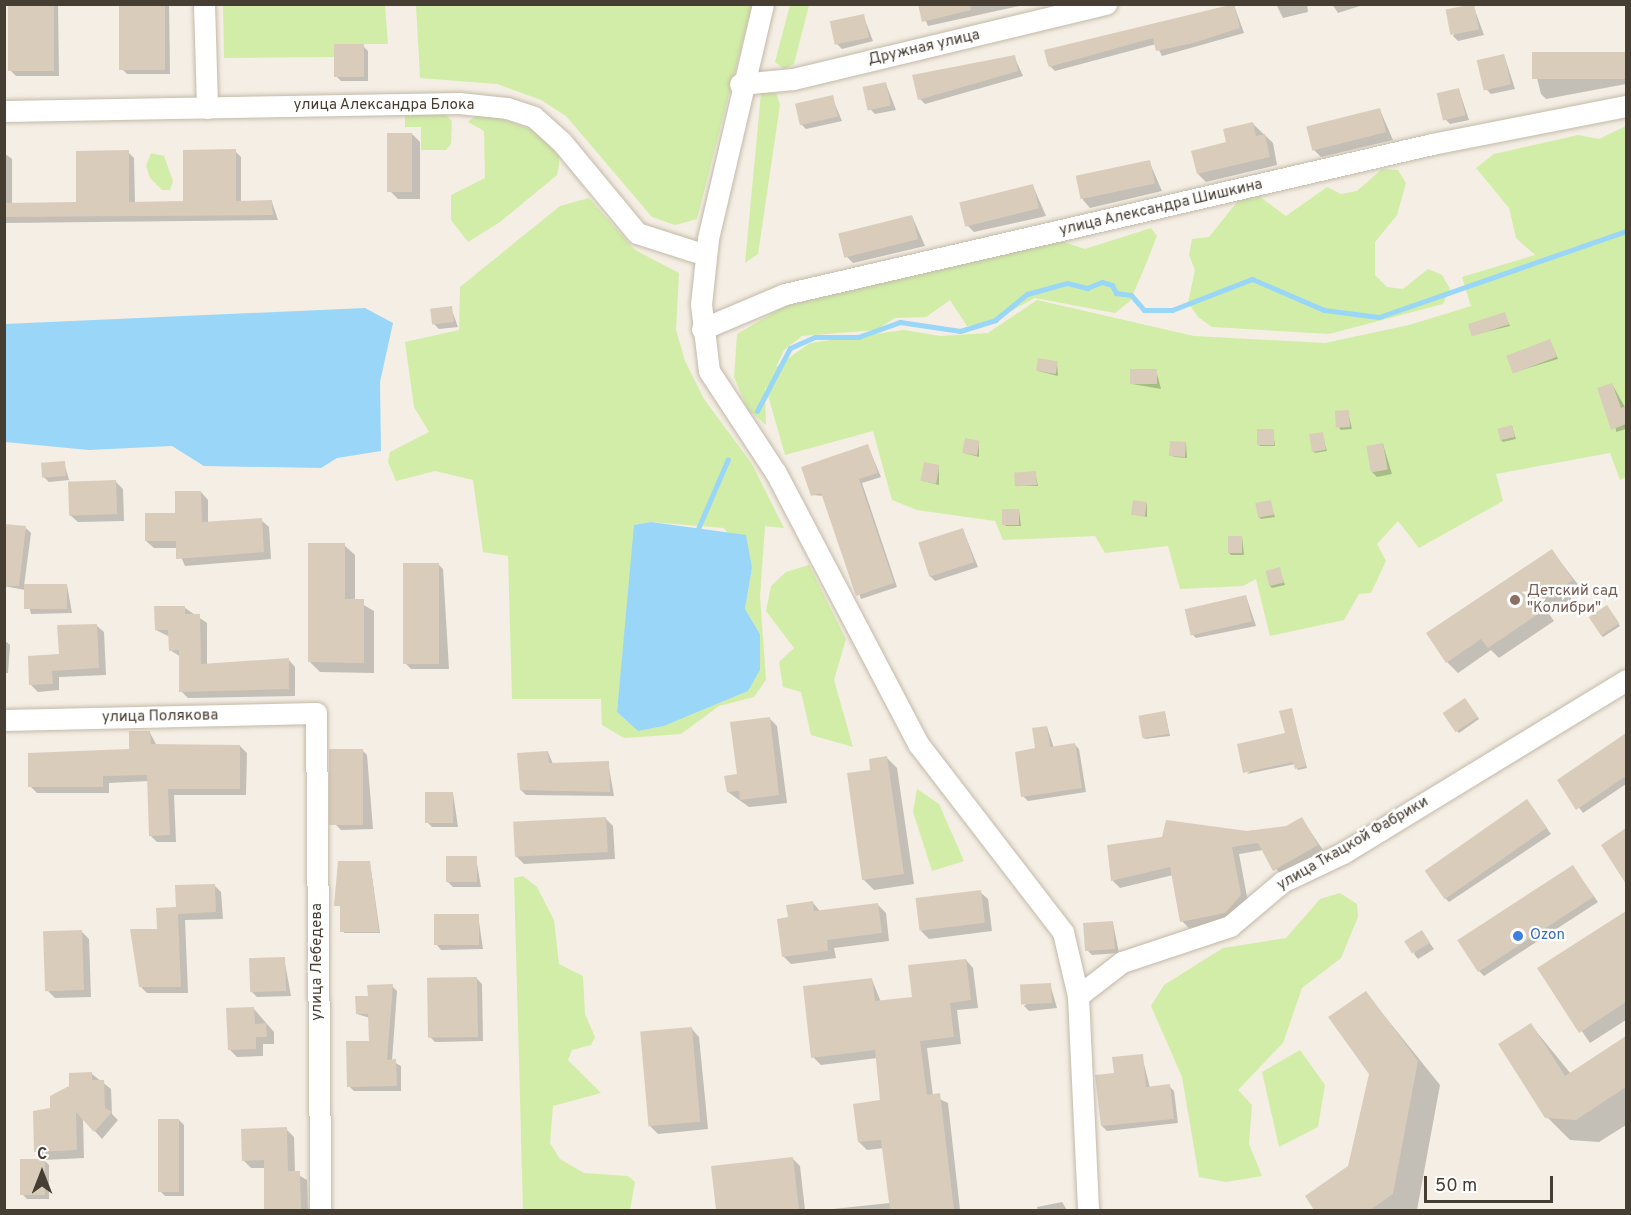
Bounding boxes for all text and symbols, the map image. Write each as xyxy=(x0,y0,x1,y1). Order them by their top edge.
street label: Дружная улица xyxy=(866,26,982,70)
street label: улица Александра Блока xyxy=(293,97,475,115)
street label: улица Александра Шишкина xyxy=(1057,176,1265,240)
place label: Детский сад "Колибри" xyxy=(1527,582,1618,617)
marker: Детский сад "Колибри" xyxy=(1508,593,1522,607)
street label: улица Полякова xyxy=(102,707,218,727)
street label: улица Ткацкой Фабрики xyxy=(1274,793,1432,895)
street label: улица Лебедева xyxy=(309,903,327,1021)
place label: Ozon xyxy=(1530,927,1565,945)
marker: Ozon xyxy=(1511,929,1525,943)
north arrow xyxy=(12,1143,72,1203)
text: С xyxy=(37,1145,47,1165)
scale bar xyxy=(1427,1164,1556,1202)
text: 50 m xyxy=(1435,1175,1477,1198)

